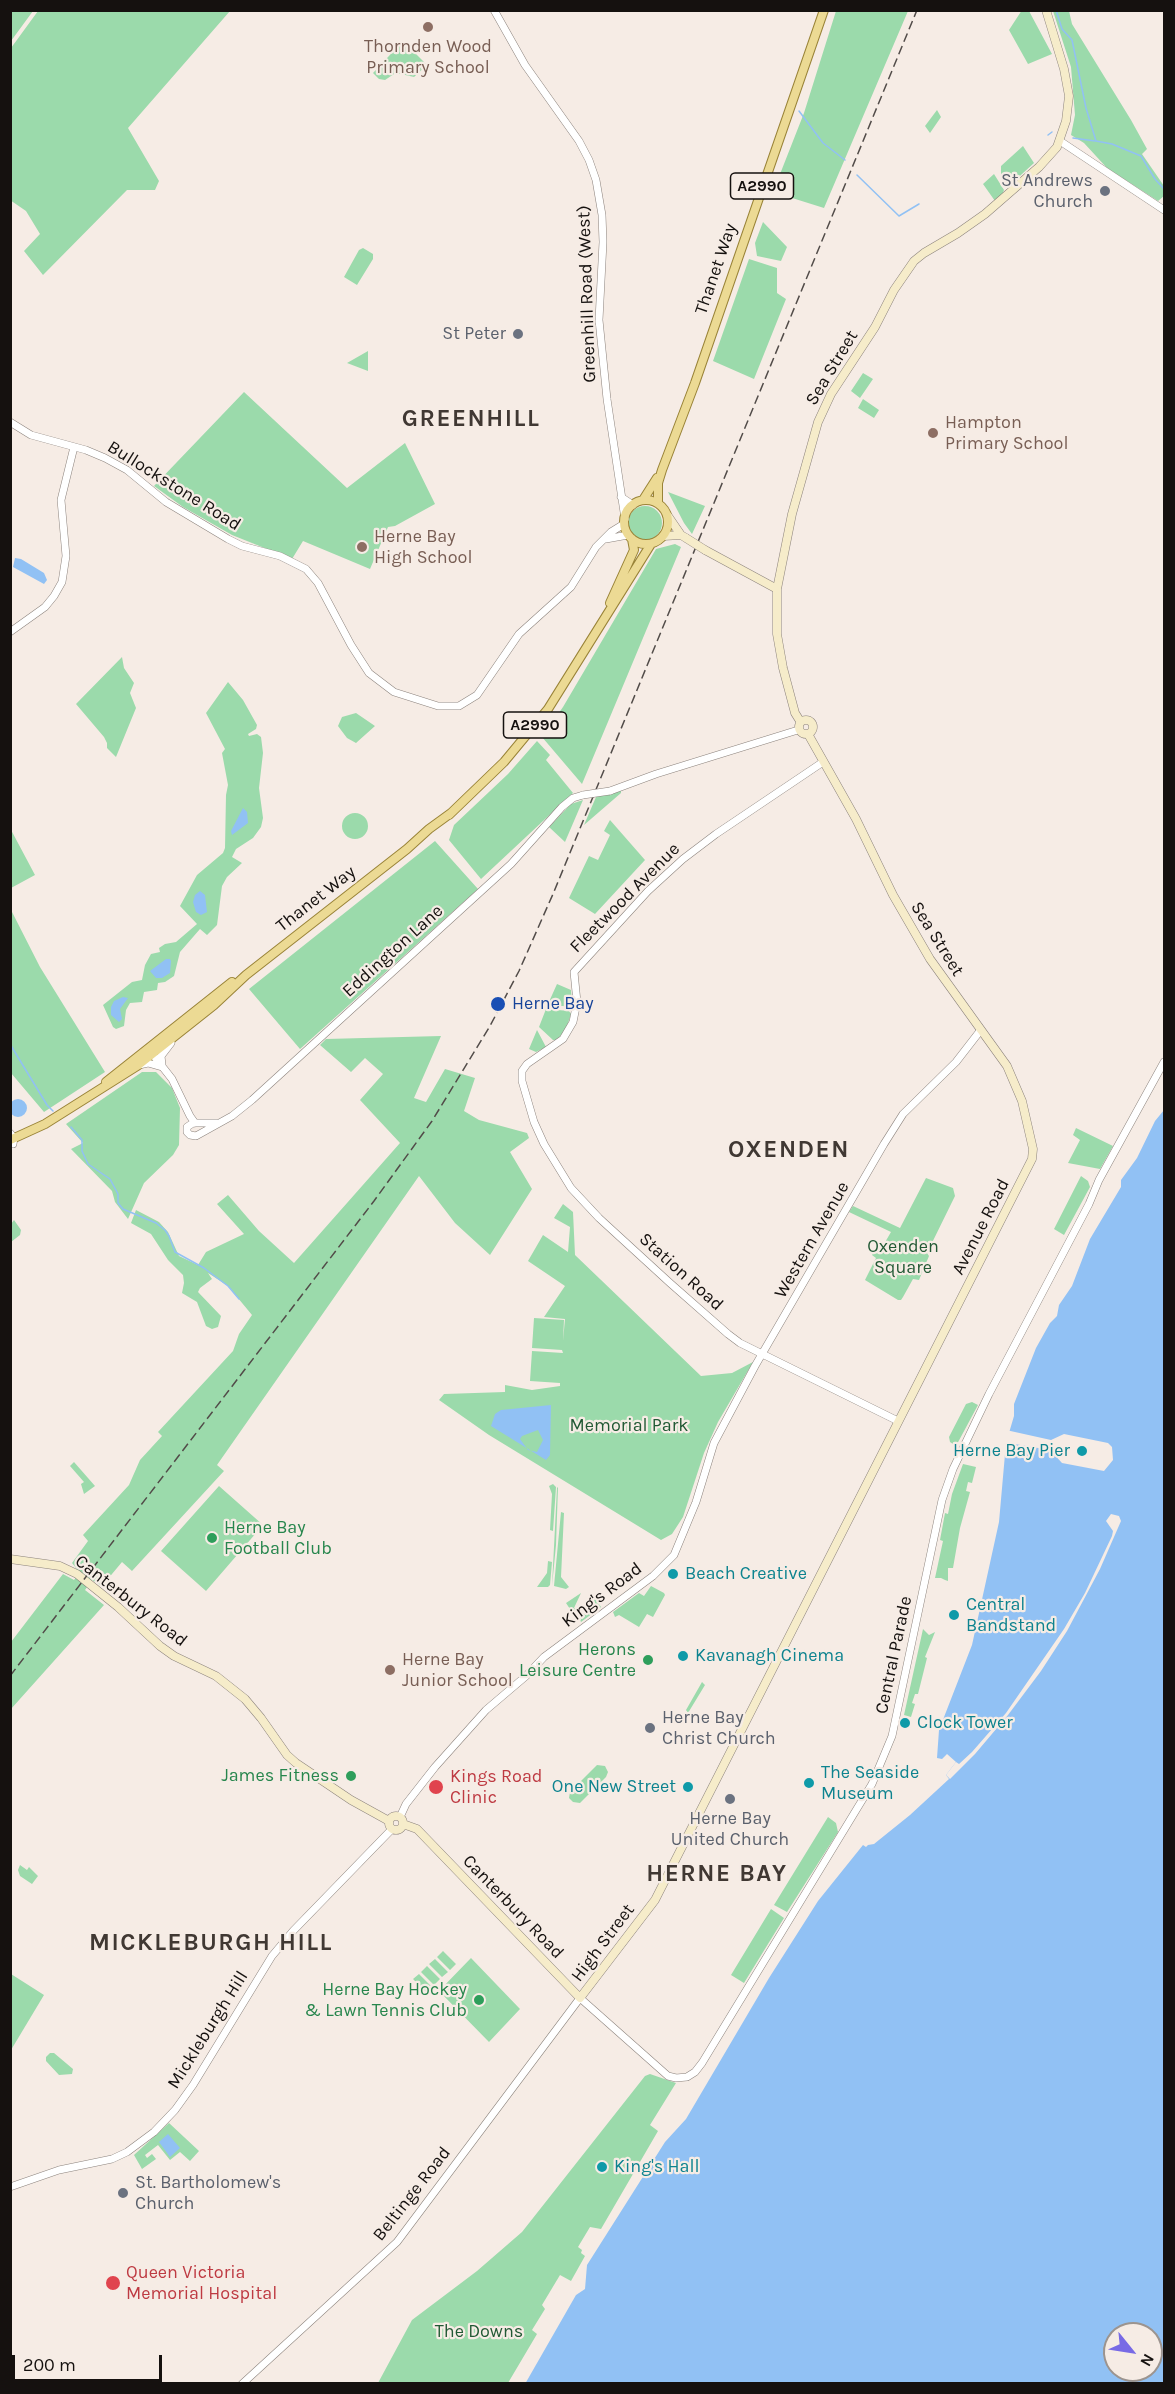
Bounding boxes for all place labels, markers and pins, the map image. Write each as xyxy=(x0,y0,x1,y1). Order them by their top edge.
marker: Thornden Wood Primary School xyxy=(421,20,435,34)
place label: Thornden Wood Primary School xyxy=(364,36,492,78)
place label: St Andrews Church xyxy=(1001,170,1093,213)
marker: St Andrews Church xyxy=(1098,184,1112,198)
place label: St Peter xyxy=(442,323,506,345)
marker: St Peter xyxy=(511,327,525,341)
place label: Hampton Primary School xyxy=(945,412,1068,454)
marker: Hampton Primary School xyxy=(926,426,940,440)
place label: Herne Bay High School xyxy=(374,526,472,568)
marker: Herne Bay High School xyxy=(355,540,369,554)
place label: Herne Bay xyxy=(512,993,594,1015)
marker: Herne Bay xyxy=(489,995,507,1013)
place label: Herne Bay Pier xyxy=(953,1440,1070,1462)
marker: Herne Bay Pier xyxy=(1075,1444,1089,1458)
place label: Herne Bay Football Club xyxy=(224,1517,332,1559)
marker: Herne Bay Football Club xyxy=(205,1531,219,1545)
place label: Beach Creative xyxy=(685,1563,807,1585)
marker: Beach Creative xyxy=(666,1567,680,1581)
place label: Central Bandstand xyxy=(966,1594,1056,1636)
marker: Central Bandstand xyxy=(947,1608,961,1622)
place label: Herons Leisure Centre xyxy=(519,1639,636,1682)
place label: Kavanagh Cinema xyxy=(695,1645,844,1667)
place label: Herne Bay Junior School xyxy=(402,1649,513,1692)
marker: Kavanagh Cinema xyxy=(676,1649,690,1663)
marker: Herons Leisure Centre xyxy=(641,1653,655,1667)
marker: Herne Bay Junior School xyxy=(383,1663,397,1677)
place label: Herne Bay Christ Church xyxy=(662,1707,776,1750)
place label: Clock Tower xyxy=(917,1712,1013,1734)
marker: Clock Tower xyxy=(898,1716,912,1730)
marker: Herne Bay Christ Church xyxy=(643,1721,657,1735)
place label: The Seaside Museum xyxy=(821,1762,919,1804)
place label: James Fitness xyxy=(221,1765,339,1787)
place label: Kings Road Clinic xyxy=(450,1766,542,1808)
marker: James Fitness xyxy=(344,1769,358,1783)
place label: One New Street xyxy=(552,1776,676,1798)
marker: The Seaside Museum xyxy=(802,1776,816,1790)
marker: Kings Road Clinic xyxy=(427,1778,445,1796)
marker: One New Street xyxy=(681,1780,695,1794)
marker: Herne Bay United Church xyxy=(723,1792,737,1806)
place label: Herne Bay United Church xyxy=(671,1808,789,1850)
place label: Herne Bay Hockey & Lawn Tennis Club xyxy=(304,1979,467,2022)
marker: Herne Bay Hockey & Lawn Tennis Club xyxy=(472,1993,486,2007)
place label: King's Hall xyxy=(614,2156,700,2178)
marker: King's Hall xyxy=(595,2160,609,2174)
place label: St. Bartholomew's Church xyxy=(135,2172,281,2214)
marker: St. Bartholomew's Church xyxy=(116,2186,130,2200)
place label: Queen Victoria Memorial Hospital xyxy=(126,2262,277,2304)
marker: Queen Victoria Memorial Hospital xyxy=(104,2274,122,2292)

